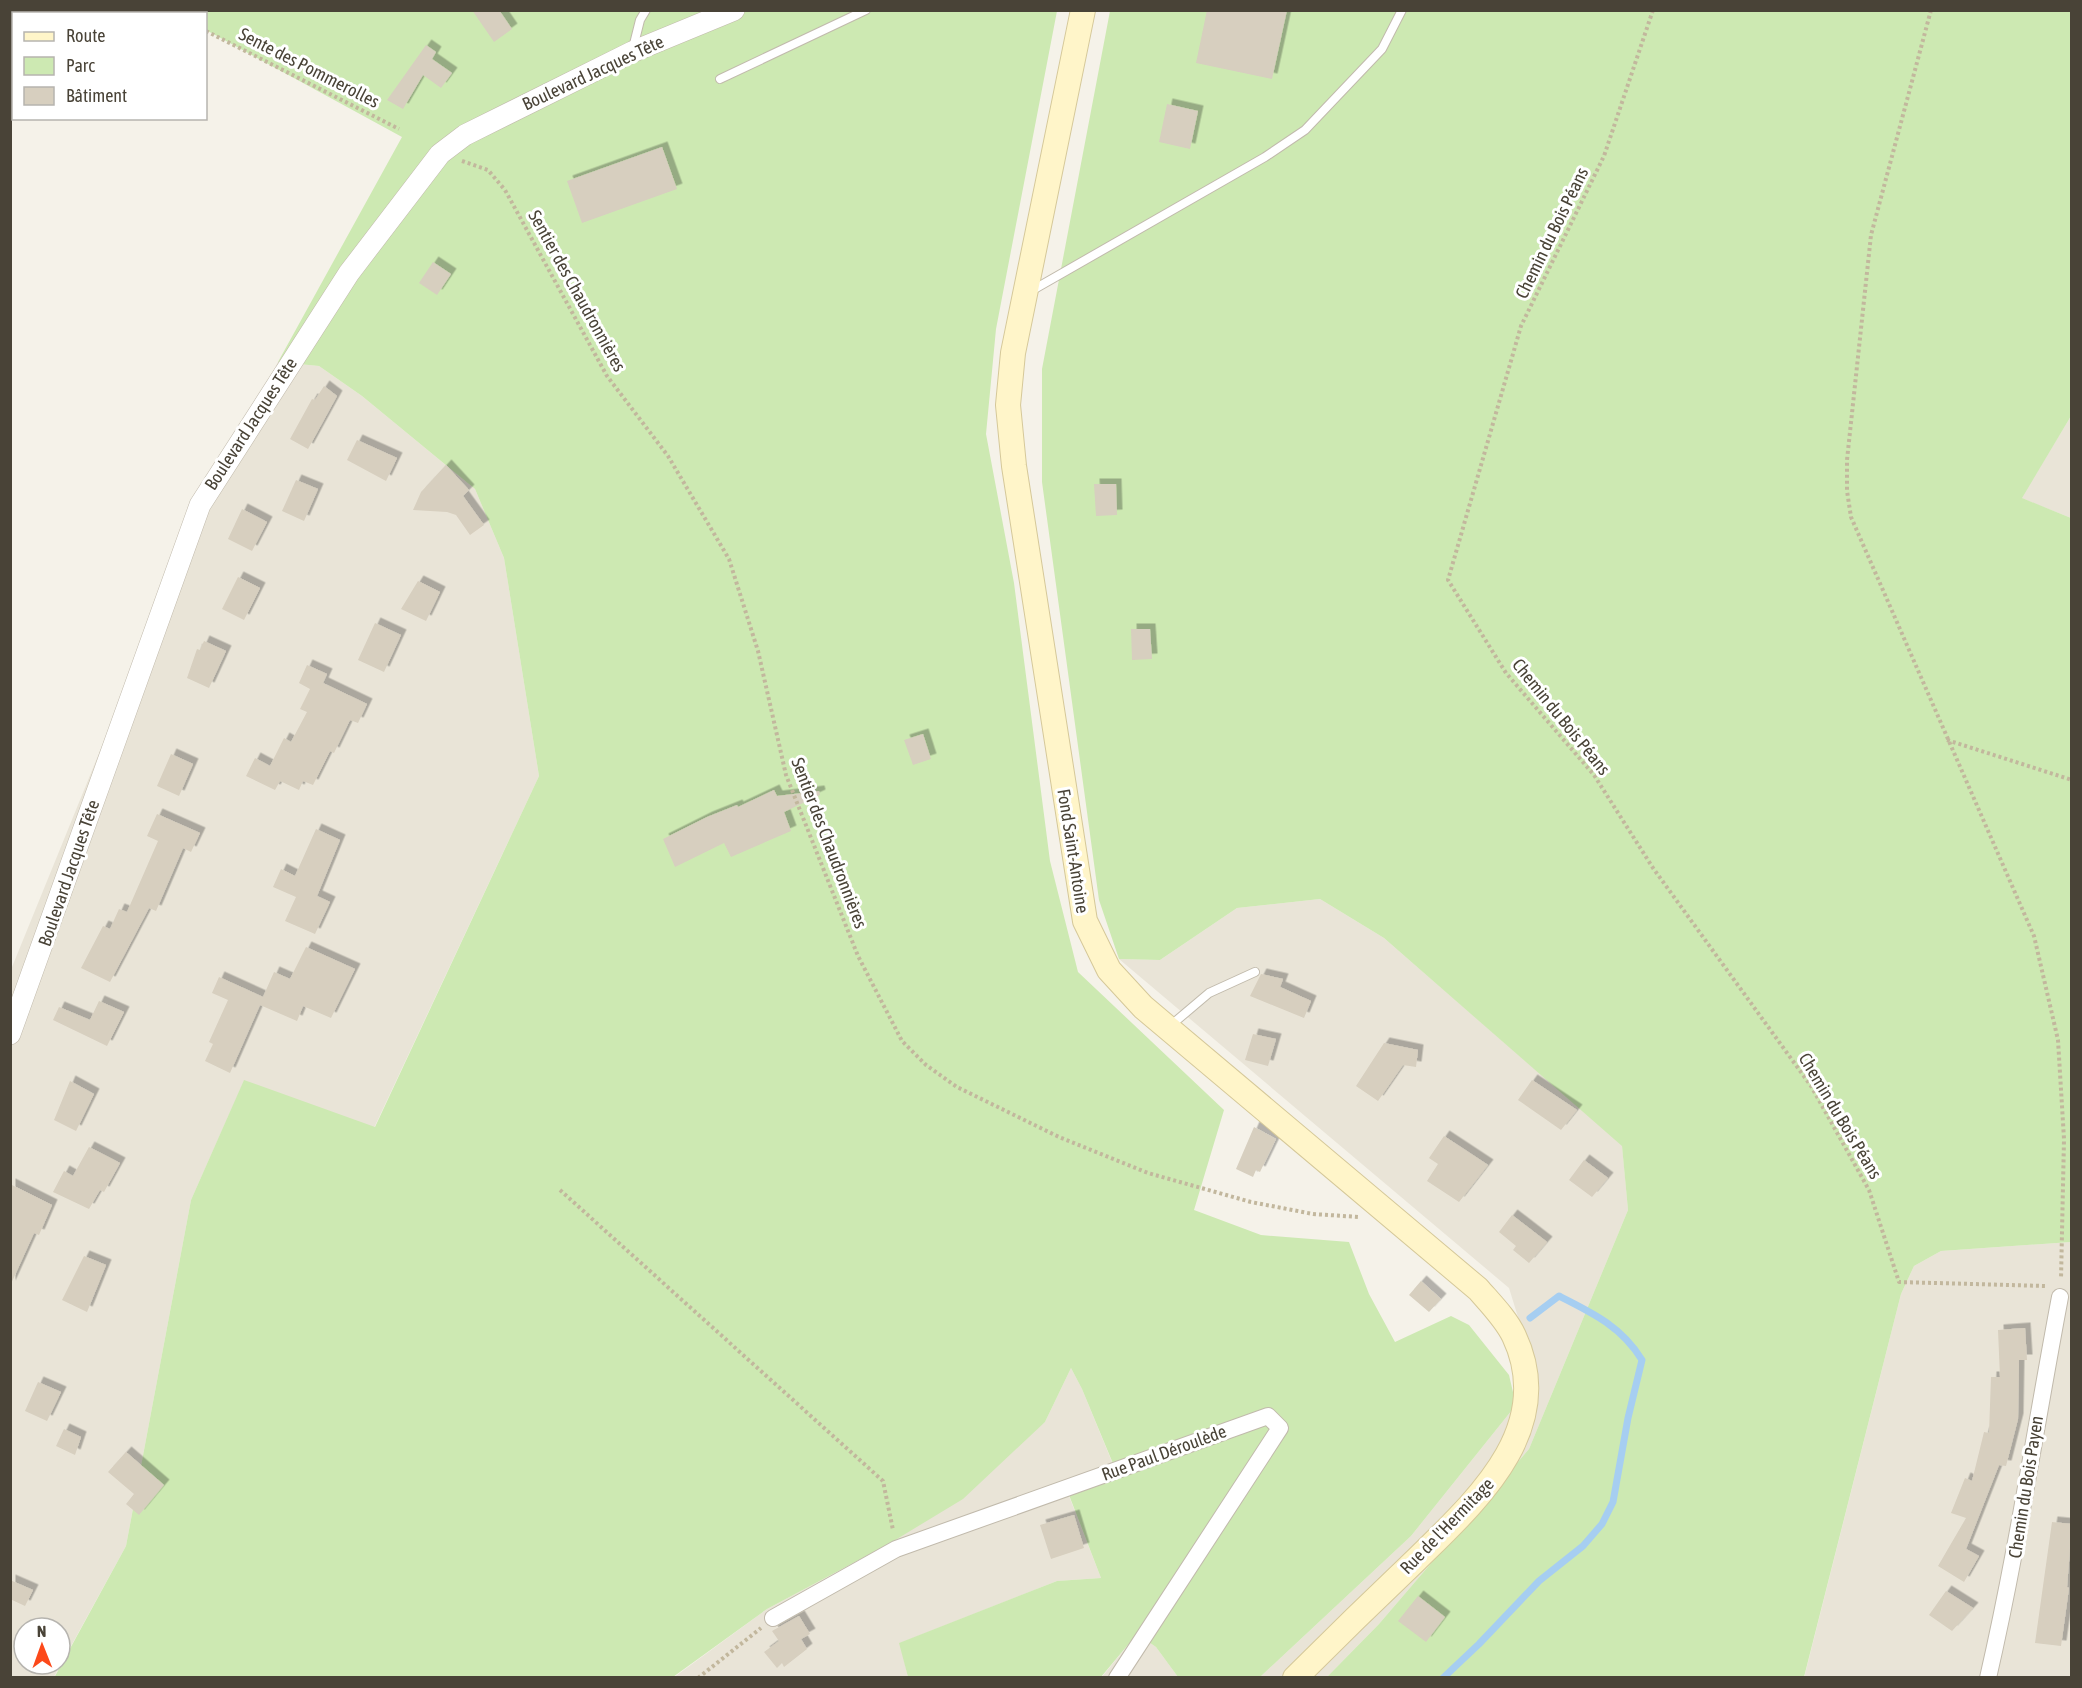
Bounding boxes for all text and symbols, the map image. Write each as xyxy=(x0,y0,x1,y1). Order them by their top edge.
legend xyxy=(12,12,207,120)
street label: Sente des Pommerolles xyxy=(236,23,383,112)
text: Route xyxy=(66,25,105,46)
street label: Boulevard Jacques Tête xyxy=(519,31,667,114)
text: Parc xyxy=(66,55,95,76)
text: Bâtiment xyxy=(66,85,127,106)
street label: Chemin du Bois Péans xyxy=(1511,164,1592,302)
street label: Sentier des Chaudronnières xyxy=(524,206,631,375)
street label: Boulevard Jacques Tête xyxy=(200,354,301,494)
street label: Chemin du Bois Péans xyxy=(1508,654,1615,779)
street label: Sentier des Chaudronnières xyxy=(787,755,872,931)
street label: Fond Saint-Antoine xyxy=(1053,787,1094,915)
street label: Boulevard Jacques Tête xyxy=(34,797,103,949)
street label: Chemin du Bois Péans xyxy=(1795,1049,1886,1183)
street label: Chemin du Bois Payen xyxy=(2004,1414,2047,1560)
street label: Rue Paul Déroulède xyxy=(1099,1420,1229,1485)
street label: Rue de l'Hermitage xyxy=(1396,1473,1498,1578)
north arrow xyxy=(12,1616,72,1676)
text: N xyxy=(37,1622,47,1640)

